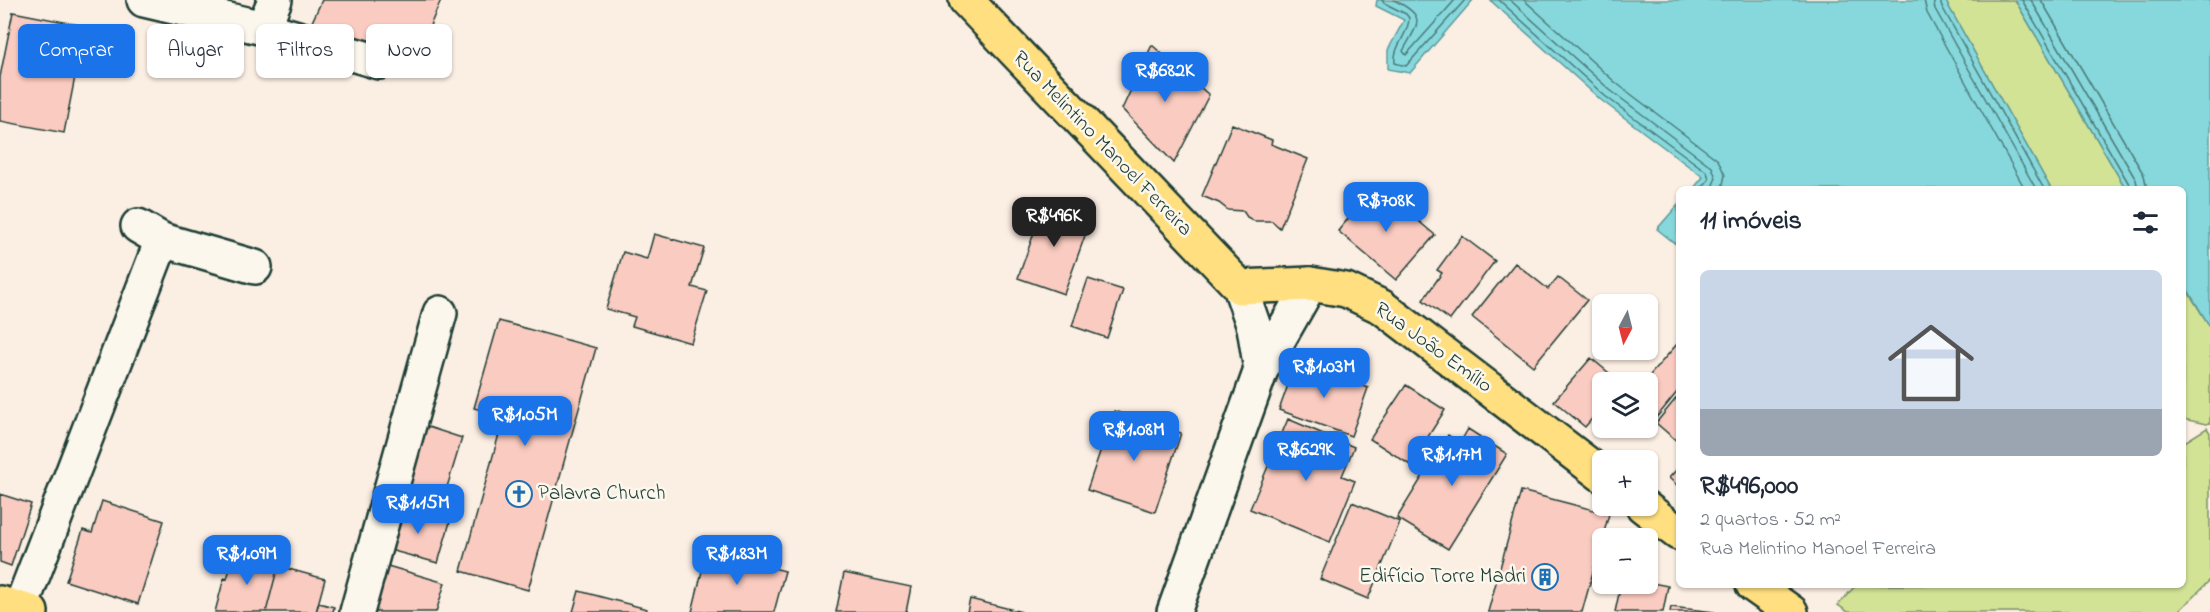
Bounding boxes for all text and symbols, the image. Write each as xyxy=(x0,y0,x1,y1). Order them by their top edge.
chip: Comprar xyxy=(18,24,135,78)
chip: Alugar xyxy=(147,24,244,78)
chip: Filtros xyxy=(256,24,354,78)
chip: Novo xyxy=(366,24,452,78)
street label: Rua Melintino Manoel Ferreira xyxy=(1005,44,1199,244)
pin: R$682K xyxy=(1116,52,1214,103)
text: R$682K xyxy=(1135,57,1195,86)
pin: R$708K xyxy=(1337,182,1435,233)
text: R$708K xyxy=(1357,187,1415,216)
pin: R$496K xyxy=(1005,197,1103,248)
text: R$496K xyxy=(1026,202,1082,231)
text: 11 imóveis xyxy=(1700,203,1802,241)
icon: filters xyxy=(2129,206,2162,239)
north arrow xyxy=(1592,294,1658,360)
map controls xyxy=(1592,294,1658,594)
street label: Rua João Emílio xyxy=(1368,295,1498,401)
icon: home xyxy=(1877,309,1985,417)
pin: R$1.03M xyxy=(1269,348,1379,399)
text: R$1.03M xyxy=(1293,353,1355,382)
button: layers xyxy=(1592,372,1658,438)
pin: R$1.05M xyxy=(470,396,580,447)
text: R$1.05M xyxy=(492,401,558,430)
pin: R$1.08M xyxy=(1079,411,1189,462)
text: R$1.08M xyxy=(1103,416,1165,445)
pin: R$629K xyxy=(1257,431,1355,482)
text: R$629K xyxy=(1277,436,1335,465)
pin: R$1.17M xyxy=(1397,436,1507,487)
text: R$1.17M xyxy=(1422,441,1482,470)
button: + xyxy=(1592,450,1658,516)
text: R$496,000 xyxy=(1700,468,1798,506)
church icon: Palavra Church xyxy=(504,479,534,509)
place label: Palavra Church xyxy=(538,479,666,509)
pin: R$1.15M xyxy=(363,484,473,535)
text: R$1.15M xyxy=(386,489,450,518)
text: 2 quartos · 52 m² xyxy=(1700,506,1841,535)
button: − xyxy=(1592,528,1658,594)
pin: R$1.09M xyxy=(192,535,302,586)
pin: R$1.83M xyxy=(682,535,792,586)
text: Rua Melintino Manoel Ferreira xyxy=(1700,535,1936,564)
text: R$1.09M xyxy=(217,540,277,569)
text: R$1.83M xyxy=(706,540,768,569)
place label: Edifício Torre Madri xyxy=(1359,562,1526,592)
building icon: Edifício Torre Madri xyxy=(1530,562,1560,592)

